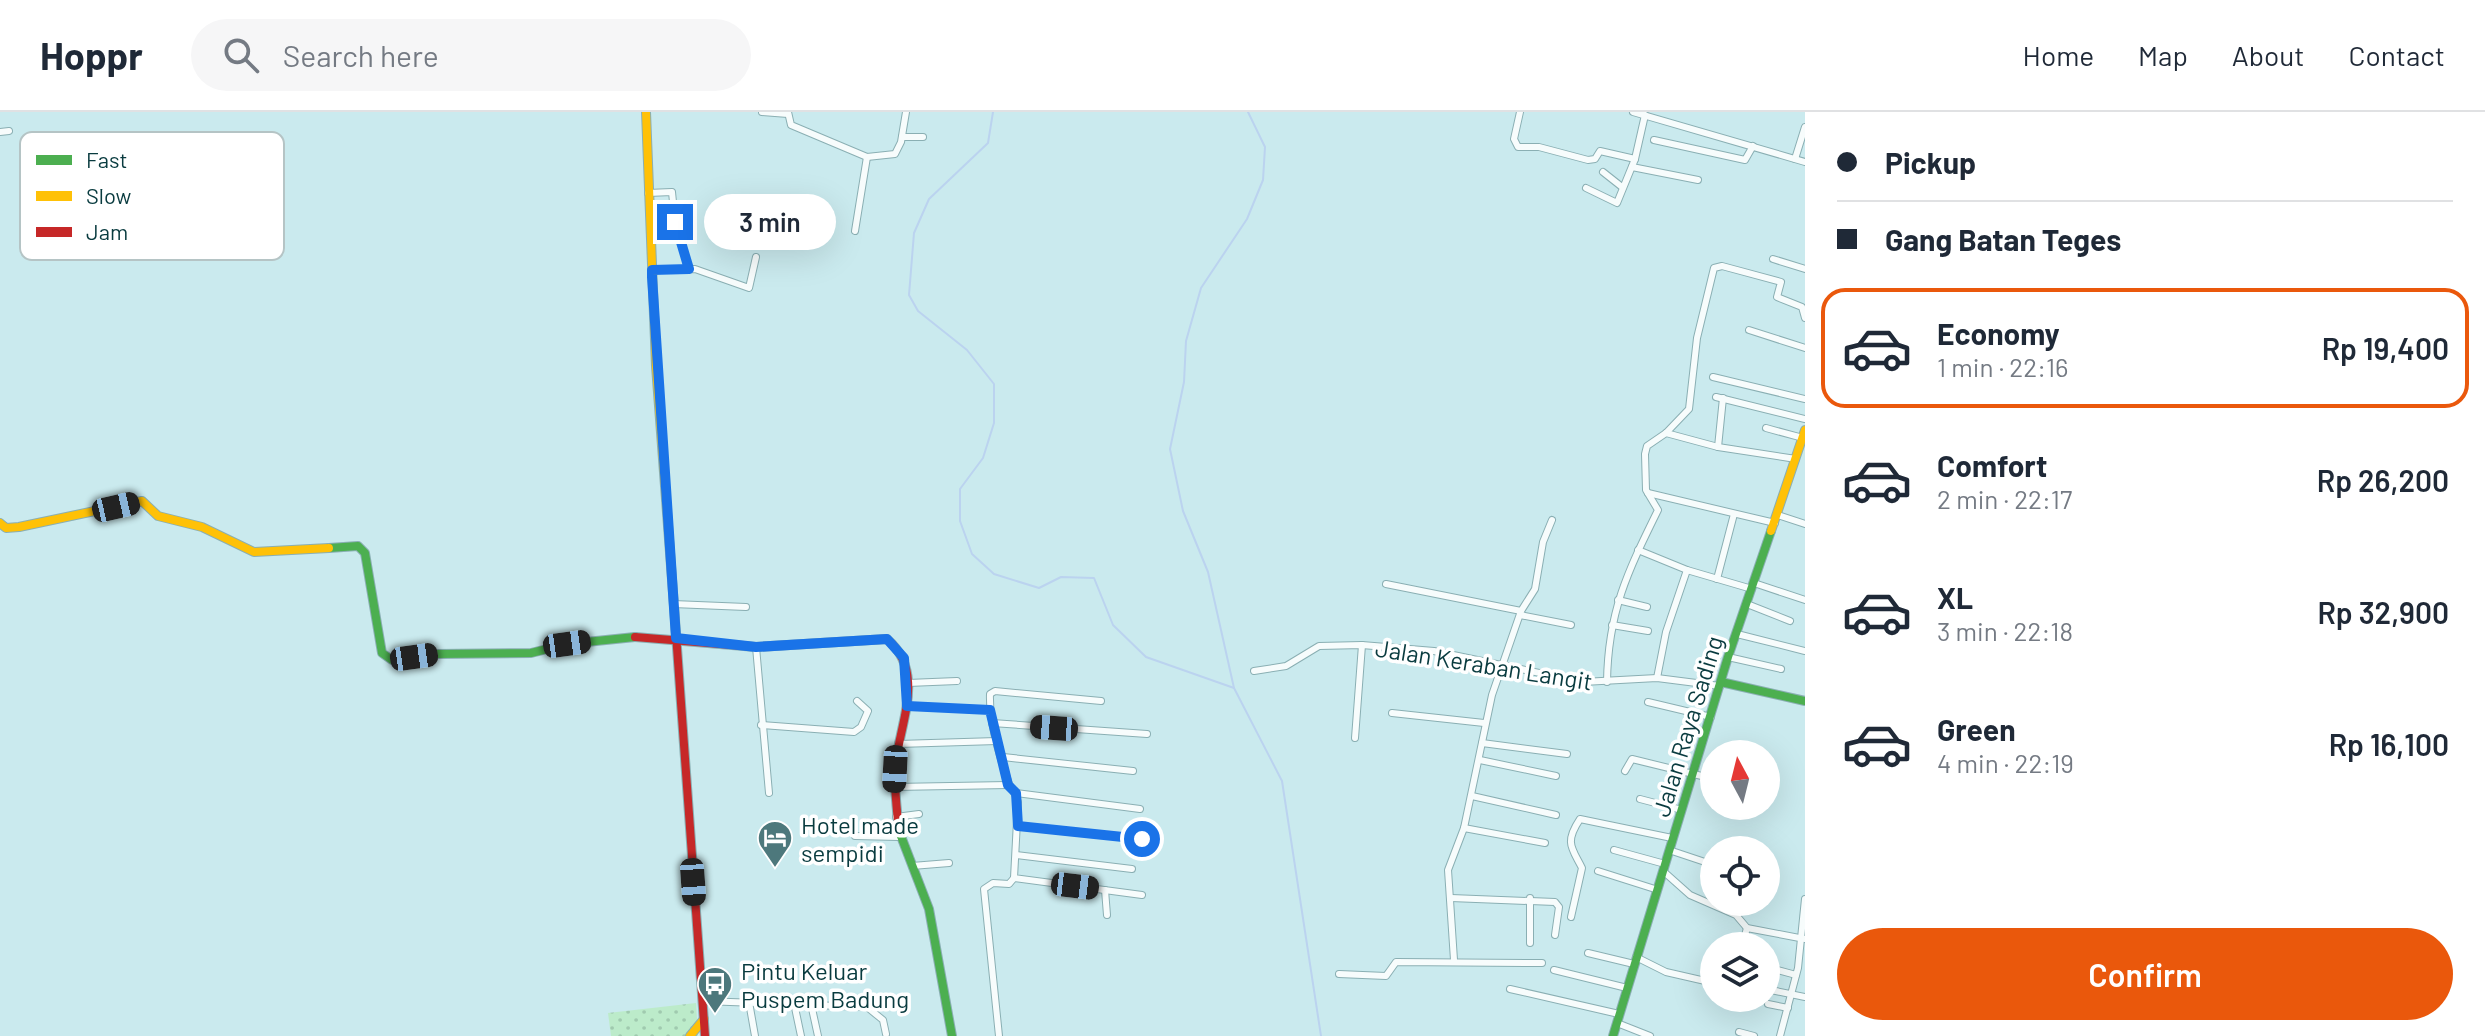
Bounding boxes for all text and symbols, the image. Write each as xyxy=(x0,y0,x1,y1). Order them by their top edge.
search box xyxy=(191,19,751,91)
text: Hoppr xyxy=(40,32,143,78)
icon: search xyxy=(219,33,263,77)
text: Search here xyxy=(283,37,439,73)
text: Home xyxy=(2023,38,2094,72)
text: Map xyxy=(2138,38,2188,72)
text: About xyxy=(2232,38,2304,72)
text: Contact xyxy=(2348,38,2445,72)
legend xyxy=(20,132,284,260)
text: Pickup xyxy=(1885,144,1976,180)
text: Fast xyxy=(86,146,128,172)
text: Slow xyxy=(86,182,131,208)
callout: 3 min xyxy=(703,194,835,250)
route end xyxy=(657,204,693,240)
text: 3 min xyxy=(739,206,801,237)
text: Jam xyxy=(86,218,128,244)
text: Gang Batan Teges xyxy=(1885,221,2121,257)
icon: car xyxy=(1841,312,1913,384)
text: Economy xyxy=(1937,315,2060,351)
text: Rp 19,400 xyxy=(2322,330,2449,366)
text: 1 min · 22:16 xyxy=(1937,351,2068,382)
icon: car xyxy=(1841,444,1913,516)
text: Comfort xyxy=(1937,447,2047,483)
text: Rp 26,200 xyxy=(2317,462,2449,498)
text: 2 min · 22:17 xyxy=(1937,483,2072,514)
car xyxy=(90,490,142,524)
icon: car xyxy=(1841,576,1913,648)
text: XL xyxy=(1937,579,1973,615)
text: Rp 32,900 xyxy=(2317,594,2449,630)
text: 3 min · 22:18 xyxy=(1937,615,2073,646)
car xyxy=(542,629,592,659)
street label: Jalan Raya Sading xyxy=(1646,632,1728,820)
street label: Jalan Keraban Langit xyxy=(1373,633,1595,695)
car xyxy=(389,642,439,672)
icon: car xyxy=(1841,708,1913,780)
text: Green xyxy=(1937,711,2016,747)
car xyxy=(1029,714,1079,742)
text: Rp 16,100 xyxy=(2329,726,2449,762)
north arrow xyxy=(1700,740,1780,820)
map controls xyxy=(1700,740,1780,1012)
car xyxy=(882,744,908,794)
text: 4 min · 22:19 xyxy=(1937,747,2074,778)
place label: Hotel made sempidi xyxy=(801,810,919,867)
hotel icon: Hotel made sempidi xyxy=(756,819,794,869)
route start xyxy=(1124,821,1160,857)
button: locate xyxy=(1700,836,1780,916)
car xyxy=(679,857,707,907)
car xyxy=(1050,871,1100,901)
button: Confirm xyxy=(1837,928,2453,1020)
button: layers xyxy=(1700,932,1780,1012)
place label: Pintu Keluar Puspem Badung xyxy=(741,956,909,1013)
bus stop icon: Pintu Keluar Puspem Badung xyxy=(696,965,734,1015)

